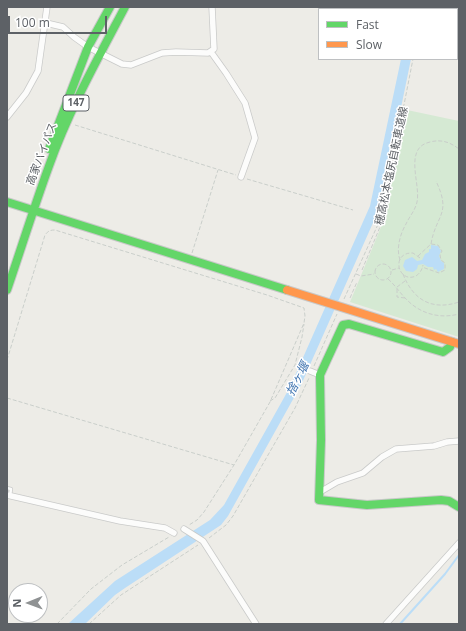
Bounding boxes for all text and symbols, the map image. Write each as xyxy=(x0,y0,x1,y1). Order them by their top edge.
scale bar xyxy=(10,8,109,34)
legend xyxy=(318,8,458,60)
text: 100 m xyxy=(15,14,50,31)
text: Fast xyxy=(356,16,379,33)
text: Slow xyxy=(356,36,382,53)
road number: 147 xyxy=(63,95,89,111)
street label: 穂高松本塩尻自転車道線 xyxy=(373,105,411,227)
street label: 高家バイパス xyxy=(24,121,60,187)
water label: 捨ヶ堰 xyxy=(283,360,313,398)
north arrow xyxy=(8,583,48,623)
text: N xyxy=(9,599,24,608)

